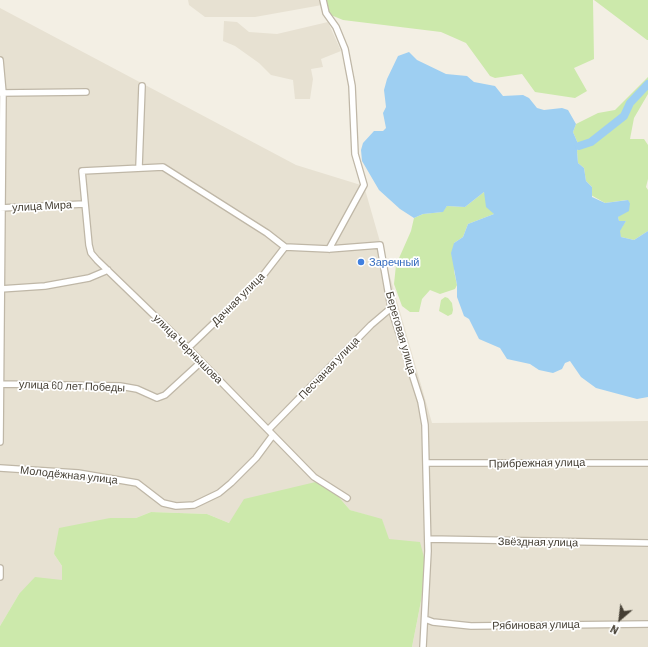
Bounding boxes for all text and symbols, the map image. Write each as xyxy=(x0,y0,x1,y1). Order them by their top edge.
street label: улица Мира xyxy=(12,198,72,214)
place label: Заречный xyxy=(369,255,419,269)
marker: Заречный xyxy=(356,257,366,267)
street label: Дачная улица xyxy=(209,270,267,328)
street label: Береговая улица xyxy=(383,290,419,376)
street label: улица Чернышова xyxy=(151,312,225,386)
street label: Песчаная улица xyxy=(296,334,362,402)
street label: улица 60 лет Победы xyxy=(19,378,125,394)
street label: Прибрежная улица xyxy=(489,456,585,470)
street label: Молодёжная улица xyxy=(20,463,118,487)
street label: Звёздная улица xyxy=(498,535,578,549)
north arrow xyxy=(600,599,640,639)
street label: Рябиновая улица xyxy=(492,618,580,632)
text: N xyxy=(608,623,620,637)

